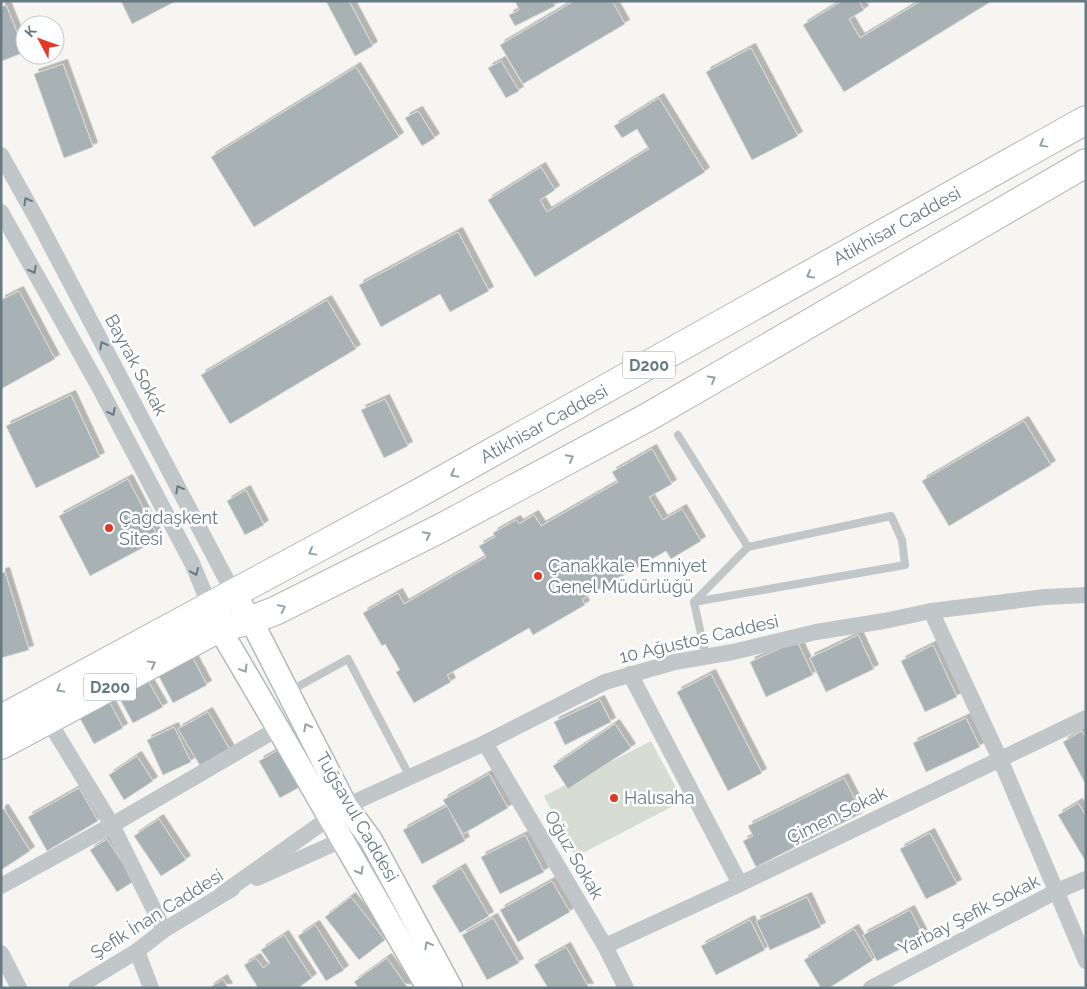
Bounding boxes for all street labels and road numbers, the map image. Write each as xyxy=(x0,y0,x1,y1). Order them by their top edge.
street label: Atikhisar Caddesi xyxy=(829,182,964,269)
street label: Bayrak Sokak xyxy=(101,310,172,420)
road number: D200 xyxy=(623,352,675,378)
street label: Atikhisar Caddesi xyxy=(476,380,611,467)
street label: 10 Ağustos Caddesi xyxy=(617,610,781,667)
road number: D200 xyxy=(84,674,136,700)
street label: Tuğsavul Caddesi xyxy=(312,748,403,885)
street label: Çimen Sokak xyxy=(783,781,891,848)
street label: Oğuz Sokak xyxy=(541,807,609,903)
street label: Şefik İnan Caddesi xyxy=(87,864,227,963)
street label: Yarbay Şefik Sokak xyxy=(895,870,1043,959)

